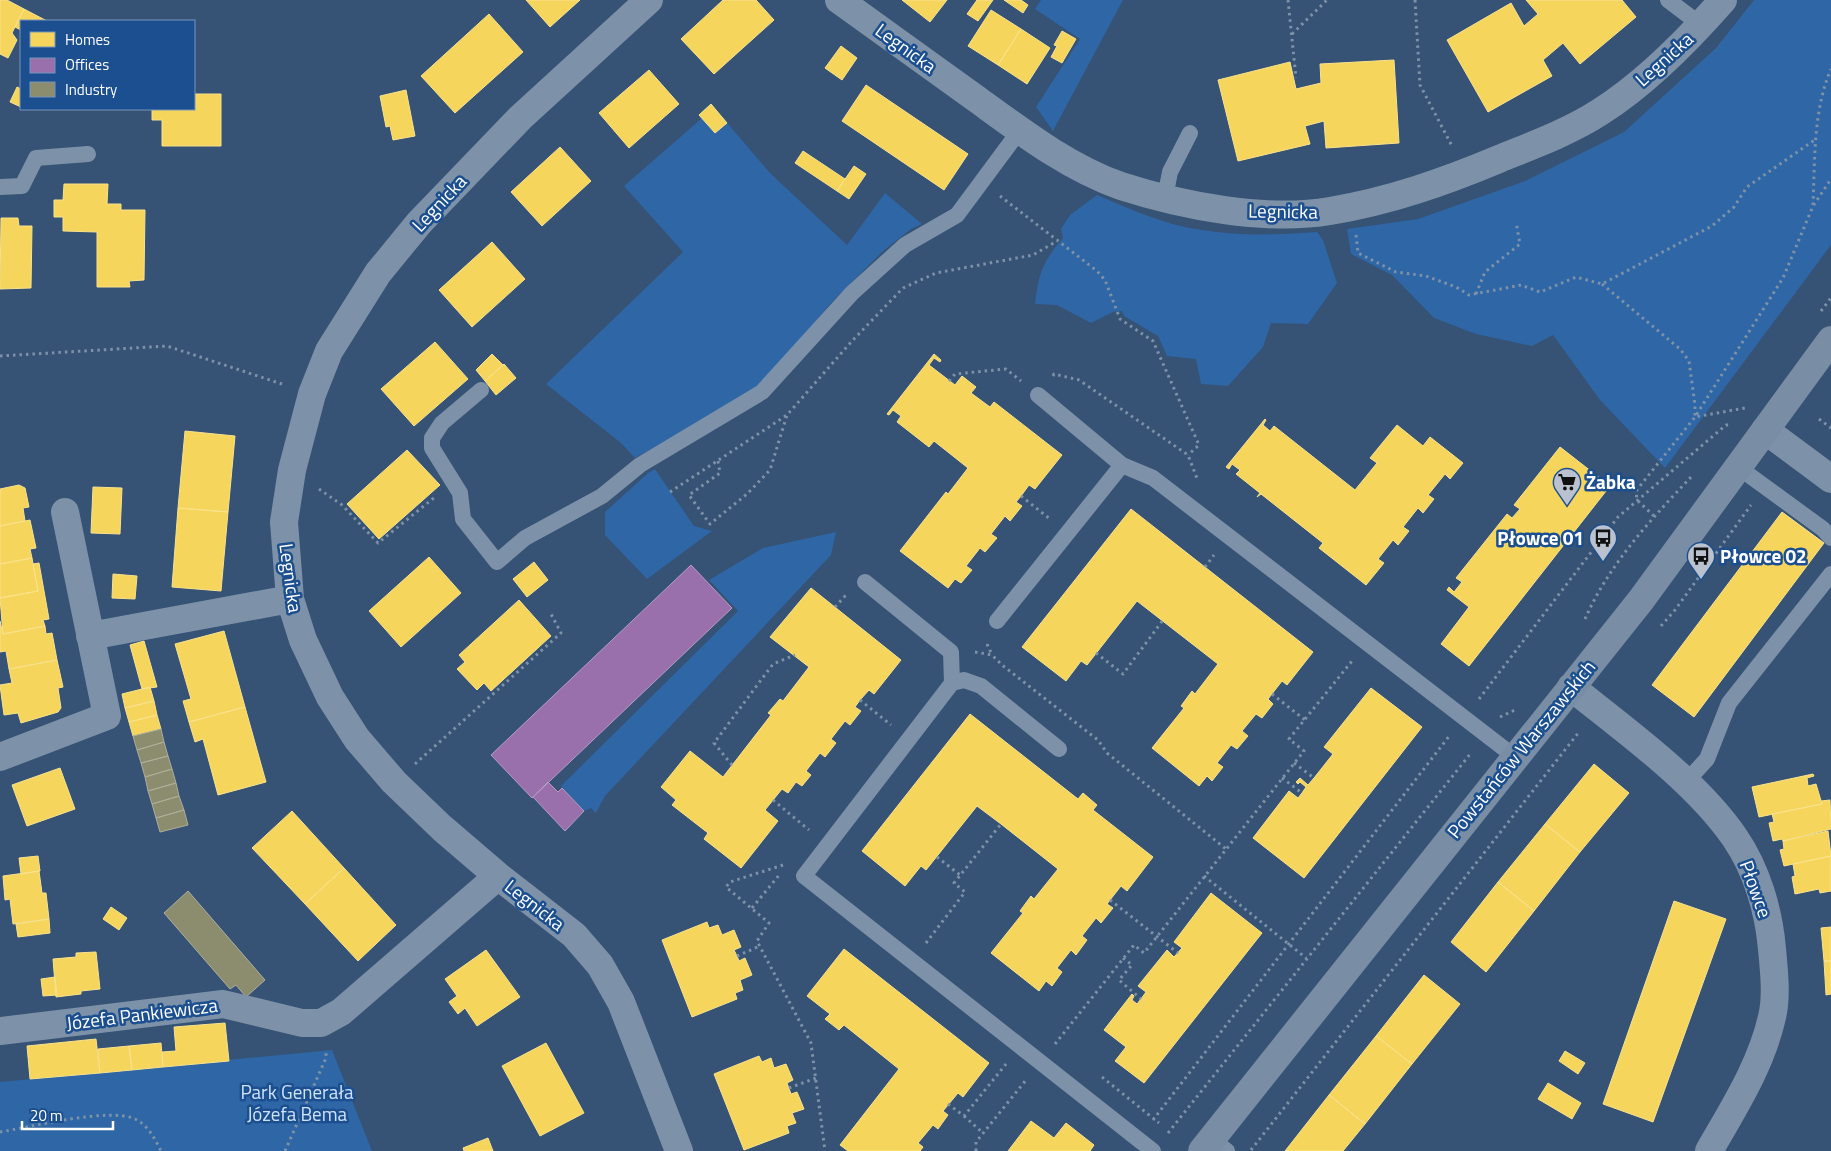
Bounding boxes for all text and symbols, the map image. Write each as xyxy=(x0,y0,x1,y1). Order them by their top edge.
street label: Legnicka xyxy=(870,15,943,80)
legend xyxy=(20,20,195,110)
street label: Legnicka xyxy=(1628,24,1700,93)
text: Homes xyxy=(65,28,110,51)
text: Offices xyxy=(65,53,109,76)
text: Industry xyxy=(65,78,117,101)
street label: Legnicka xyxy=(404,167,473,238)
street label: Legnicka xyxy=(1248,195,1319,226)
supermarket icon: Żabka xyxy=(1552,467,1582,506)
place label: Żabka xyxy=(1586,467,1636,496)
place label: Płowce 01 xyxy=(1497,523,1584,552)
bus stop icon: Płowce 01 xyxy=(1588,523,1618,562)
street label: Legnicka xyxy=(272,541,311,615)
bus stop icon: Płowce 02 xyxy=(1686,541,1716,580)
place label: Płowce 02 xyxy=(1720,541,1807,570)
street label: Powstańców Warszawskich xyxy=(1439,653,1602,844)
street label: Płowce xyxy=(1733,856,1780,922)
street label: Legnicka xyxy=(499,872,572,938)
street label: Józefa Pankiewicza xyxy=(65,990,220,1037)
park label: Park Generała Józefa Bema xyxy=(240,1077,354,1128)
scale bar xyxy=(22,1098,114,1130)
text: 20 m xyxy=(30,1104,63,1127)

